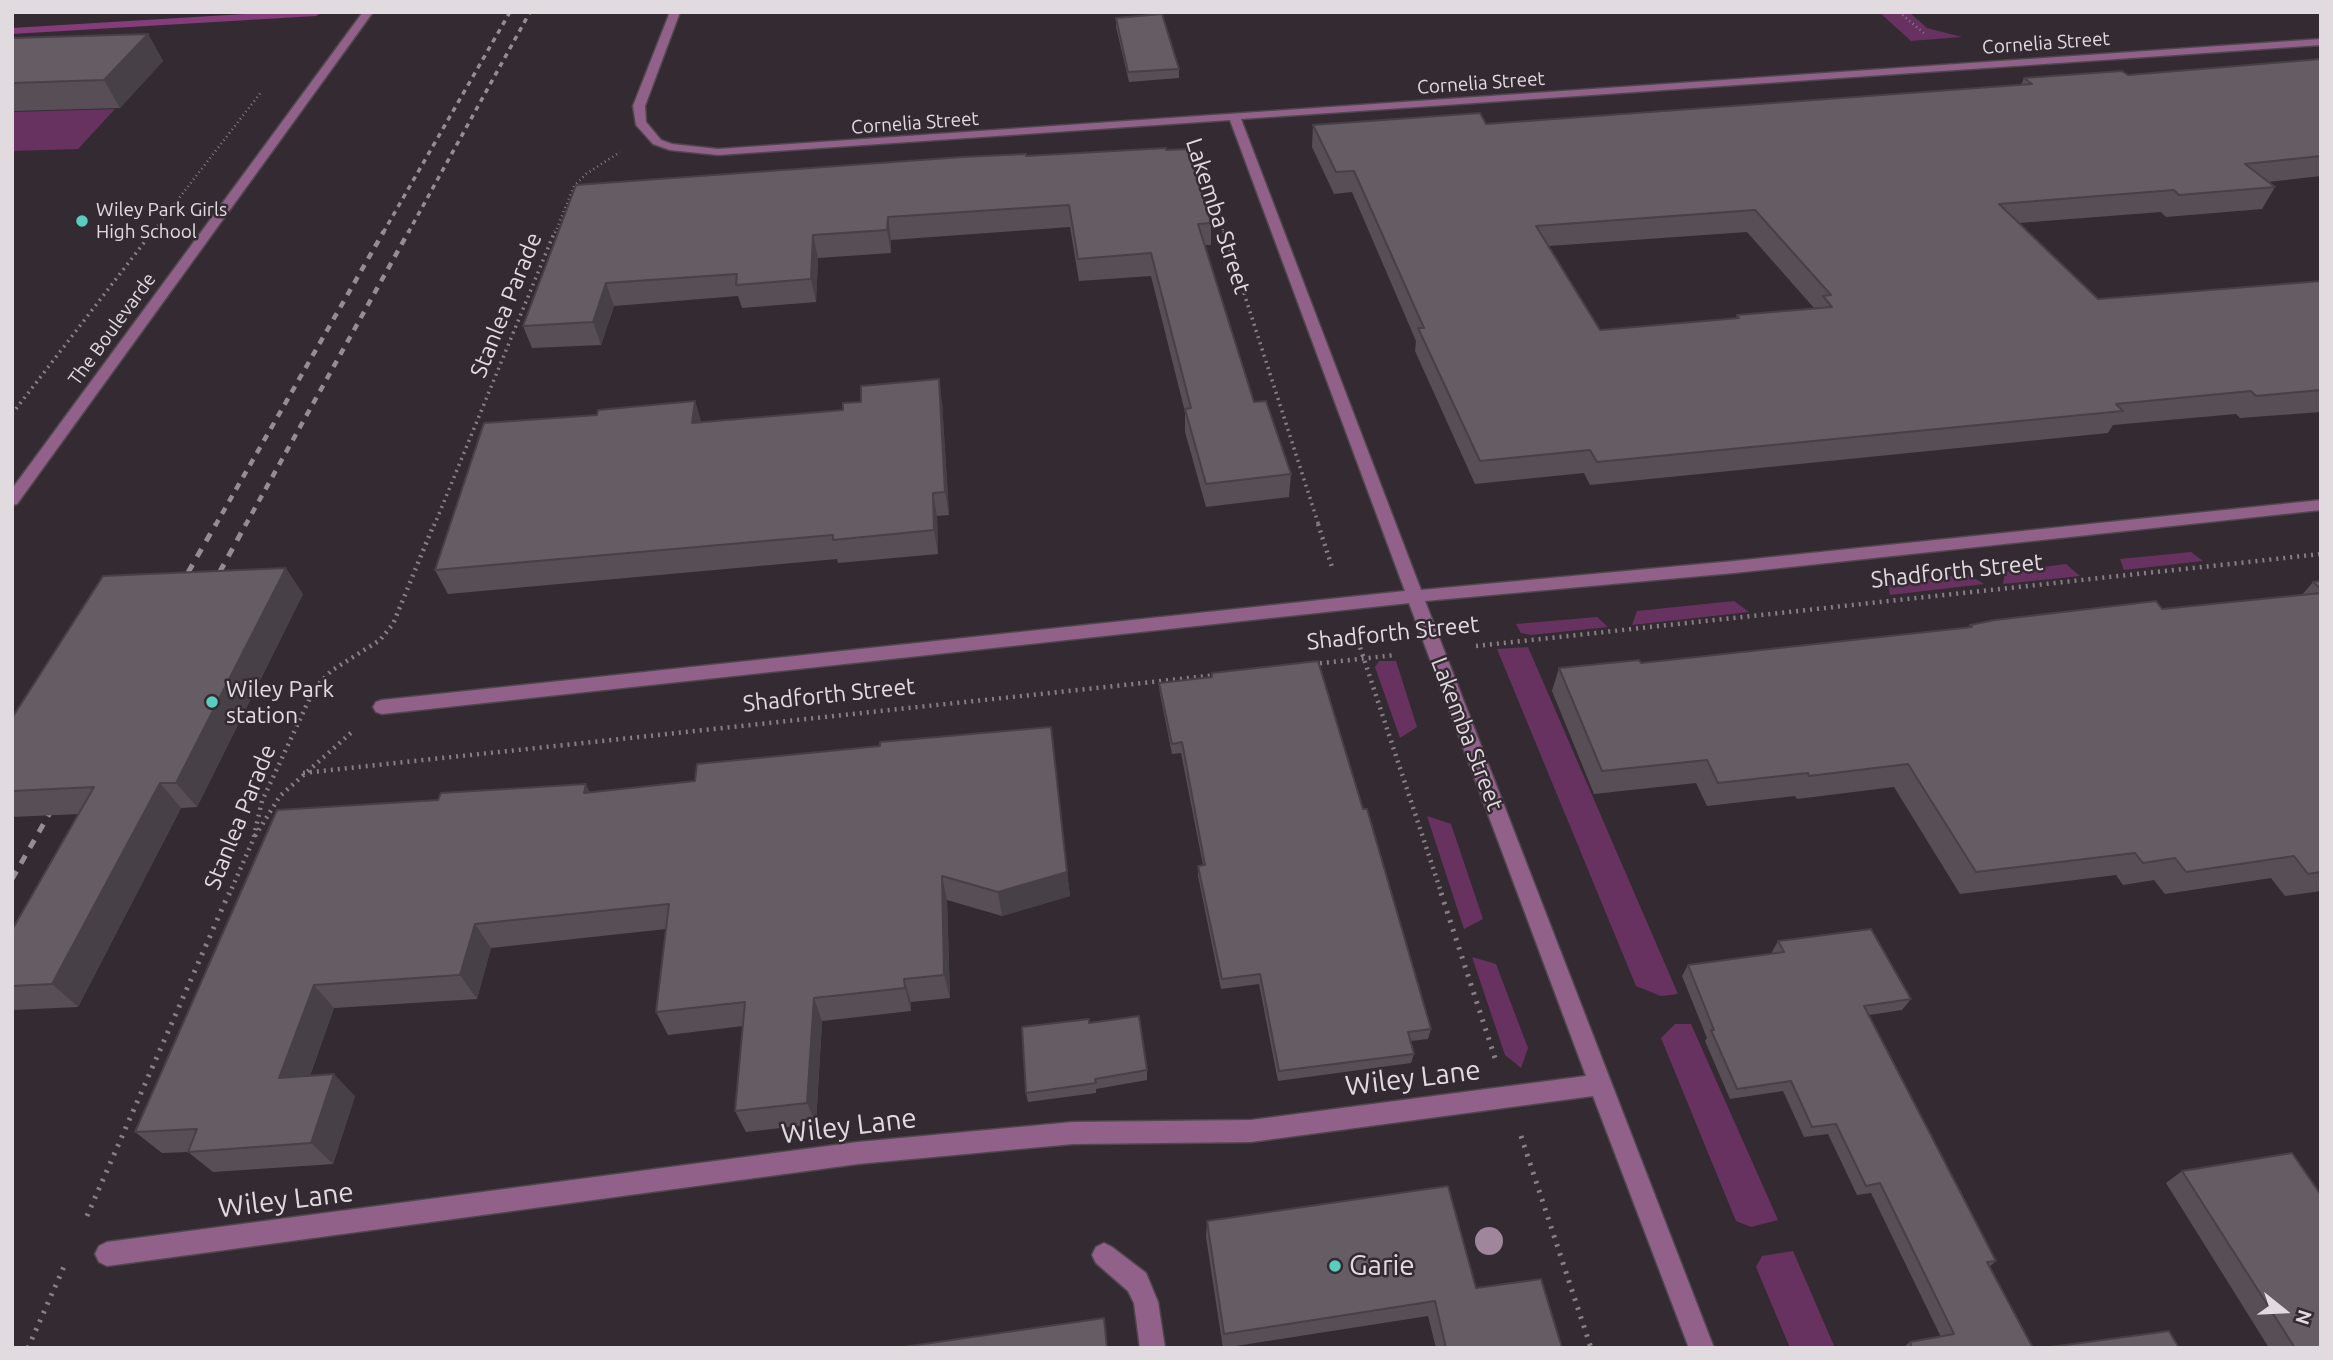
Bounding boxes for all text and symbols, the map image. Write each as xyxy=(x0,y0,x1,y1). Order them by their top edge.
street label: Cornelia Street xyxy=(1981,27,2111,59)
street label: Cornelia Street xyxy=(1416,67,1546,99)
street label: Cornelia Street xyxy=(850,107,980,139)
street label: Lakemba Street xyxy=(1180,135,1256,297)
place label: Wiley Park Girls High School xyxy=(96,199,227,243)
marker: Wiley Park Girls High School xyxy=(74,213,90,229)
street label: Stanlea Parade xyxy=(464,229,548,381)
street label: The Boulevarde xyxy=(64,268,160,390)
street label: Shadforth Street xyxy=(1870,548,2044,594)
street label: Shadforth Street xyxy=(1306,610,1480,656)
street label: Lakemba Street xyxy=(1425,653,1509,815)
street label: Shadforth Street xyxy=(742,672,916,718)
place label: Wiley Park station xyxy=(226,675,334,729)
marker: Wiley Park station xyxy=(204,694,220,710)
street label: Stanlea Parade xyxy=(198,741,282,893)
street label: Wiley Lane xyxy=(1343,1053,1483,1103)
street label: Wiley Lane xyxy=(779,1101,919,1151)
street label: Wiley Lane xyxy=(216,1175,356,1225)
place label: Garie xyxy=(1349,1249,1415,1283)
marker: Garie xyxy=(1327,1258,1343,1274)
north arrow xyxy=(2249,1276,2319,1346)
text: N xyxy=(2291,1307,2317,1328)

